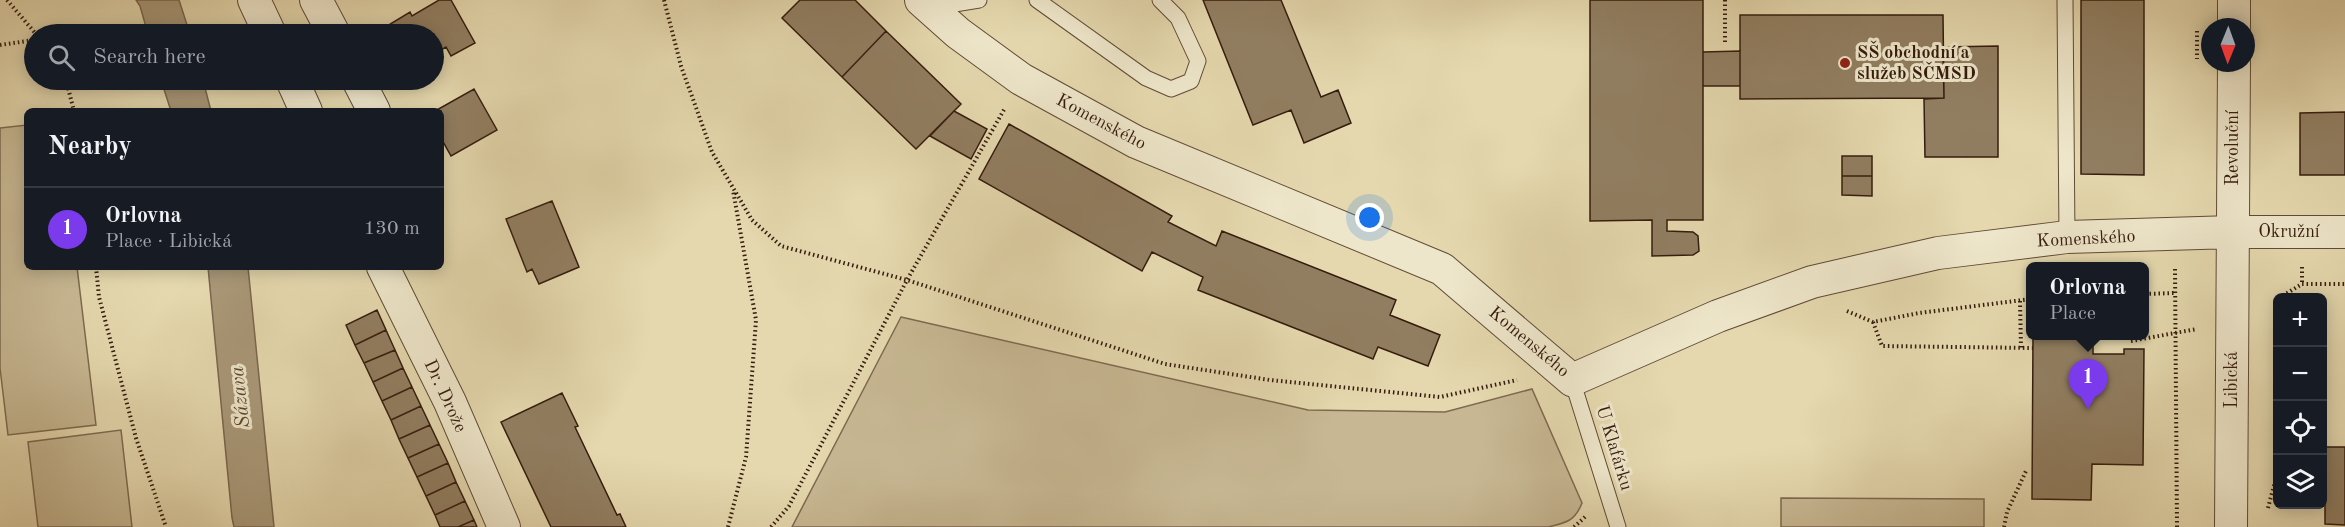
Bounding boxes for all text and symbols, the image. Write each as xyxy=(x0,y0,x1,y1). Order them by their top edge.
north arrow xyxy=(2201,18,2255,72)
search box xyxy=(24,24,444,90)
place label: SŠ obchodní a služeb SČMSD xyxy=(1857,40,1976,83)
icon: search xyxy=(45,41,78,74)
text: Search here xyxy=(93,46,206,68)
marker: SŠ obchodní a služeb SČMSD xyxy=(1838,56,1852,70)
street label: Komenského xyxy=(1053,91,1149,153)
street label: Revoluční xyxy=(2224,110,2242,186)
text: Nearby xyxy=(48,134,132,160)
your location xyxy=(1355,203,1384,232)
text: Orlovna xyxy=(105,205,182,227)
text: 1 xyxy=(62,219,73,239)
text: 130 m xyxy=(364,219,420,239)
street label: Okružní xyxy=(2258,223,2320,241)
street label: Komenského xyxy=(2036,227,2136,251)
text: Place · Libická xyxy=(105,232,232,252)
popup xyxy=(2026,262,2149,340)
text: Orlovna xyxy=(2049,277,2126,299)
map controls xyxy=(2273,293,2327,509)
button: + xyxy=(2273,293,2327,347)
street label: Komenského xyxy=(1485,303,1573,381)
text: Place xyxy=(2049,304,2096,324)
button: − xyxy=(2273,347,2327,401)
street label: Libická xyxy=(2223,351,2241,409)
street label: Dr. Drože xyxy=(420,357,470,435)
pin: 1 xyxy=(2068,360,2108,409)
water label: Sázava xyxy=(228,365,254,429)
button: locate xyxy=(2273,401,2327,455)
street label: U Klafárku xyxy=(1593,403,1636,493)
button: layers xyxy=(2273,455,2327,509)

